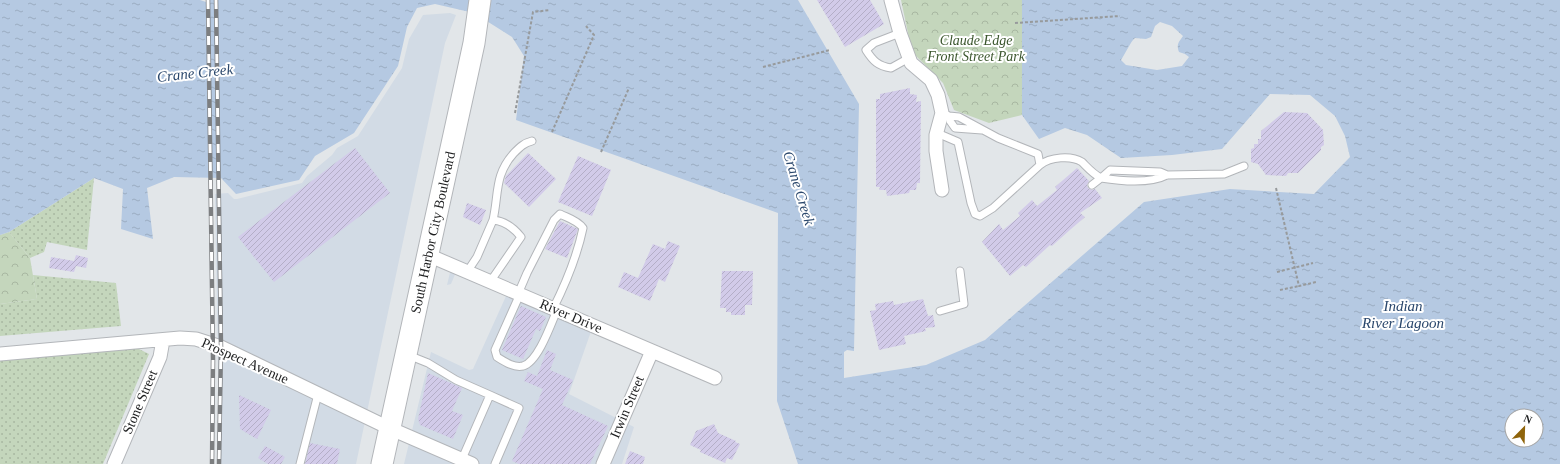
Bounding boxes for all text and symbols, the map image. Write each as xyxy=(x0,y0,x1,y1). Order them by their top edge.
park label: Claude Edge Front Street Park xyxy=(926,33,1026,64)
water label: Crane Creek xyxy=(156,61,234,85)
water label: Crane Creek xyxy=(780,149,818,227)
street label: South Harbor City Boulevard xyxy=(408,150,458,315)
street label: River Drive xyxy=(537,296,605,336)
water label: Indian River Lagoon xyxy=(1361,298,1444,331)
street label: Prospect Avenue xyxy=(199,335,291,387)
street label: Stone Street xyxy=(120,368,160,436)
street label: Irwin Street xyxy=(607,373,647,441)
north arrow xyxy=(1504,408,1544,448)
text: N xyxy=(1522,412,1534,426)

